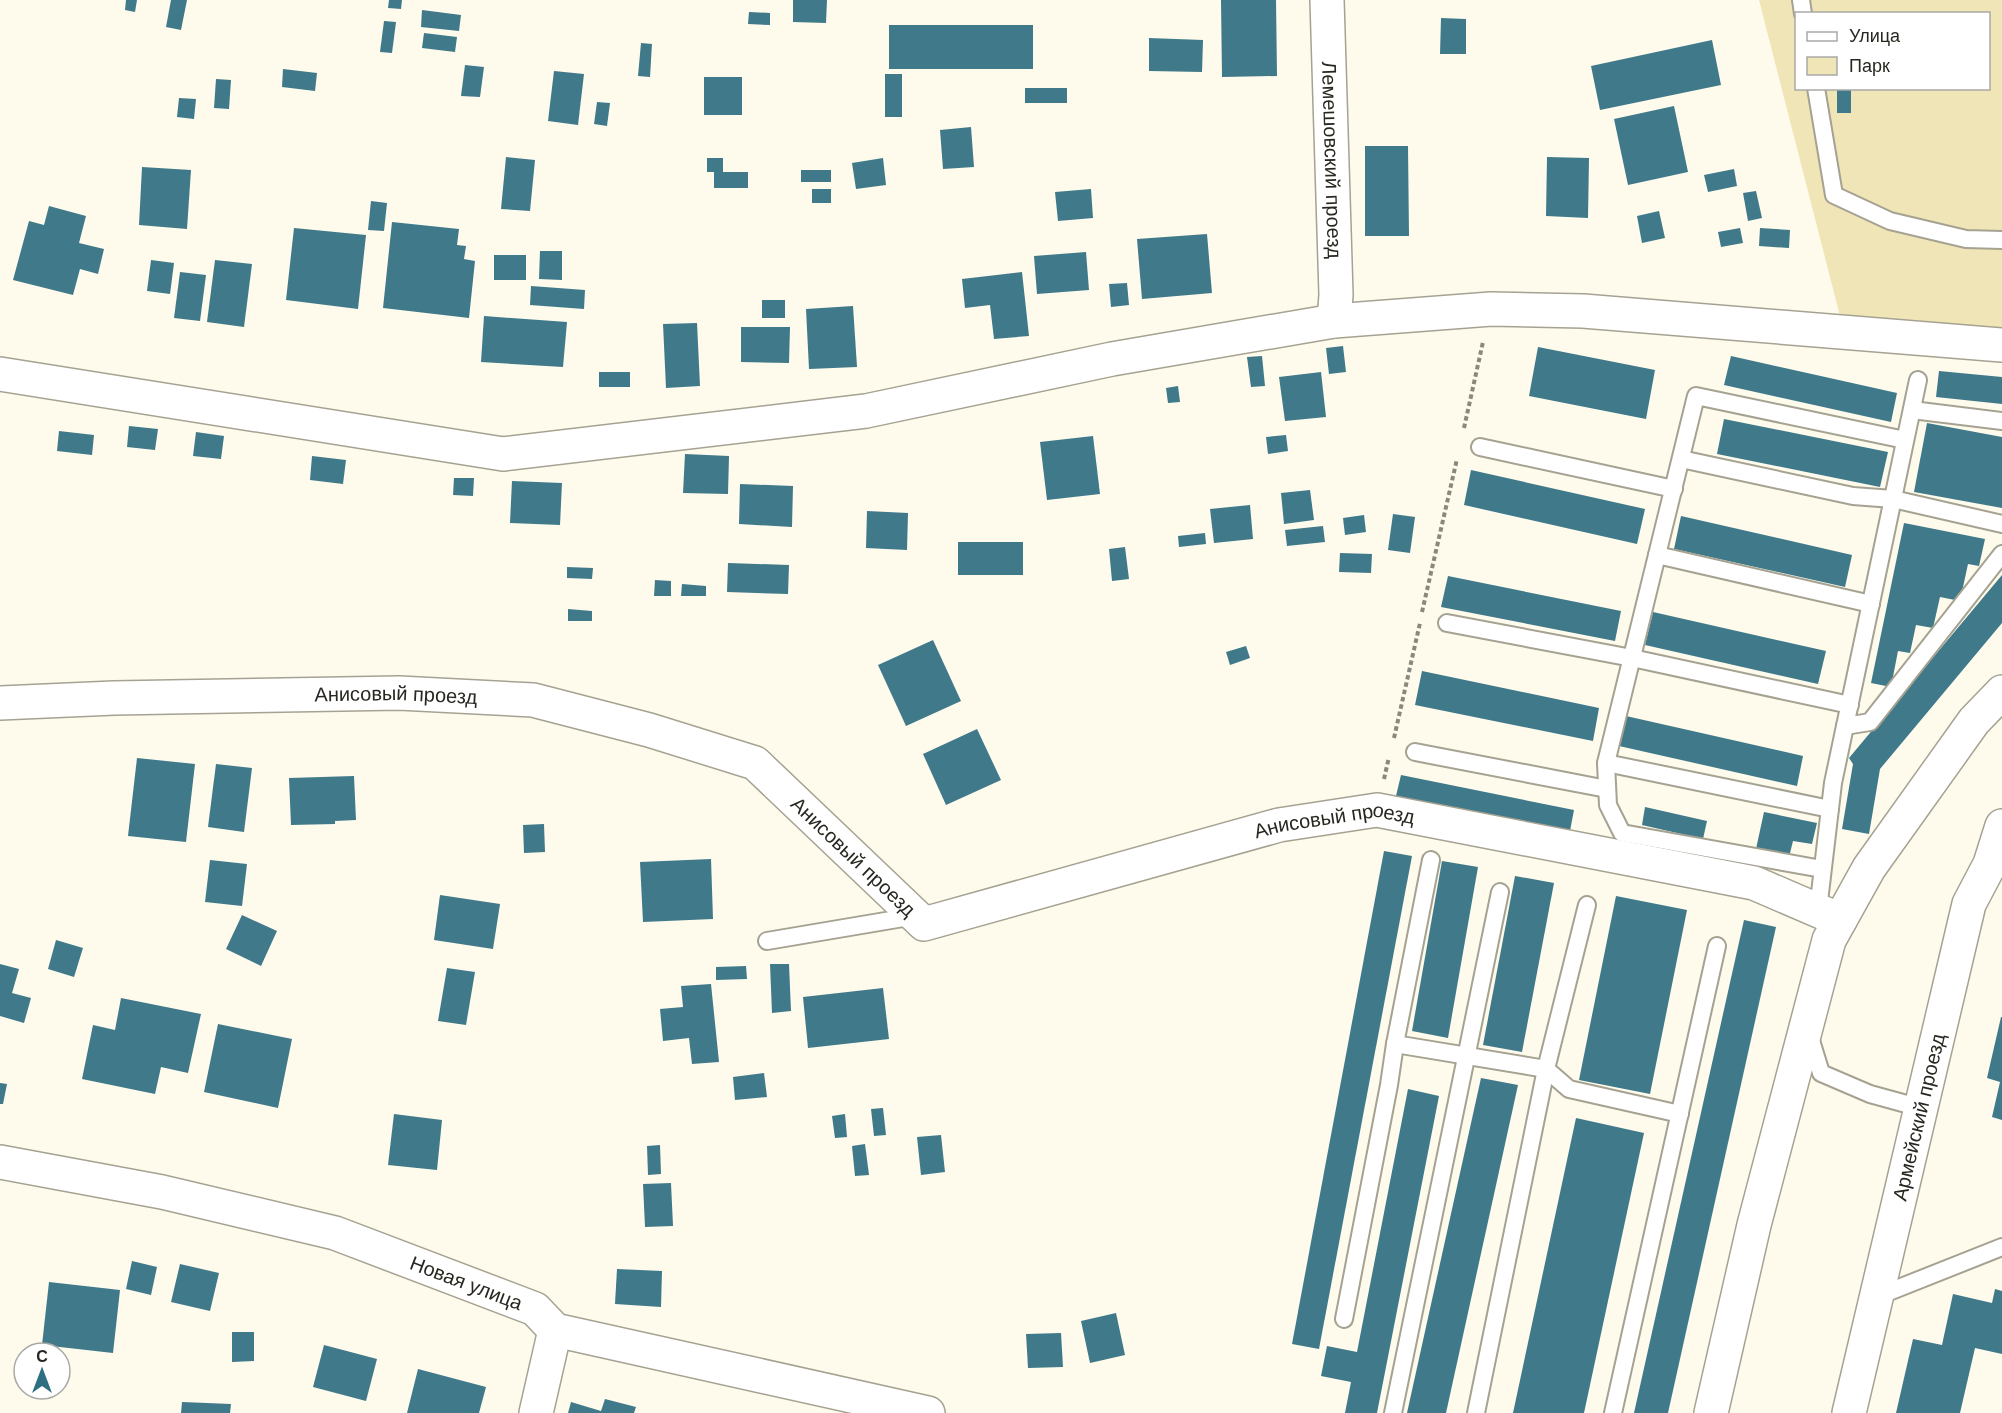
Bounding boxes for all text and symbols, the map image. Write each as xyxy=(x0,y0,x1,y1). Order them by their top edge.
legend xyxy=(1795,12,1990,90)
text: Улица xyxy=(1849,26,1901,46)
text: Парк xyxy=(1849,56,1890,76)
street label: Лемешовский проезд xyxy=(1318,61,1346,259)
street label: Анисовый проезд xyxy=(314,682,478,708)
street label: Анисовый проезд xyxy=(787,793,920,921)
street label: Анисовый проезд xyxy=(1251,798,1417,842)
street label: Армейский проезд xyxy=(1888,1031,1949,1203)
street label: Новая улица xyxy=(407,1252,526,1315)
north arrow xyxy=(12,1341,72,1401)
text: С xyxy=(36,1348,48,1365)

